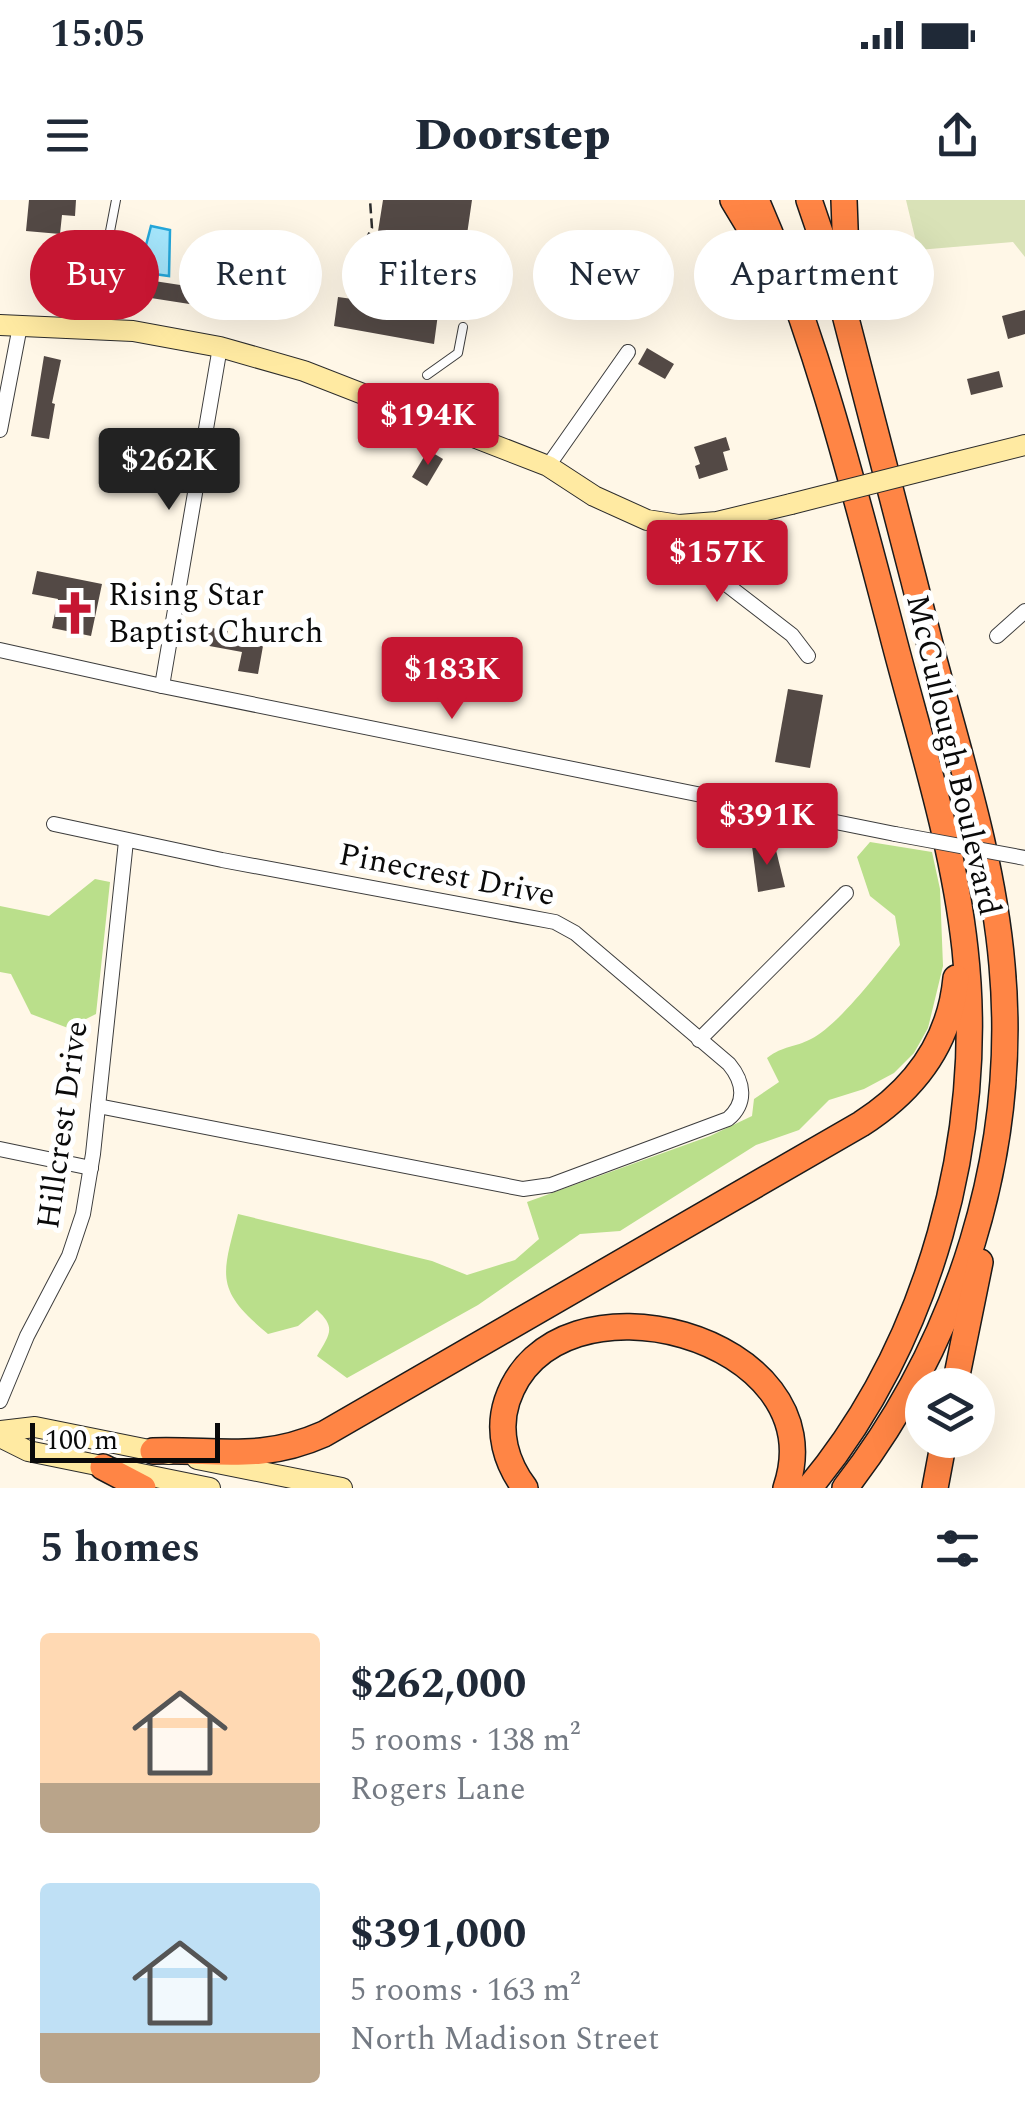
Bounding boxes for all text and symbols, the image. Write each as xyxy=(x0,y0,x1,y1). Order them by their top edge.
text: 15:05 xyxy=(50,6,145,64)
text: Doorstep xyxy=(415,101,610,170)
icon: menu xyxy=(40,108,95,163)
icon: share xyxy=(930,108,985,163)
chip: Buy xyxy=(30,230,159,320)
chip: Rent xyxy=(179,230,322,320)
chip: Filters xyxy=(342,230,513,320)
chip: New xyxy=(533,230,674,320)
chip: Apartment xyxy=(694,230,934,320)
pin: $194K xyxy=(358,383,498,468)
text: $194K xyxy=(380,391,476,440)
pin: $262K xyxy=(99,428,239,513)
text: $262K xyxy=(121,436,217,485)
pin: $157K xyxy=(647,520,787,605)
text: $157K xyxy=(669,528,765,577)
place label: Rising Star Baptist Church xyxy=(108,571,324,657)
church icon: Rising Star Baptist Church xyxy=(51,589,99,637)
street label: McCullough Boulevard xyxy=(892,590,1014,920)
pin: $183K xyxy=(382,637,522,722)
text: $183K xyxy=(404,645,500,694)
pin: $391K xyxy=(697,783,837,868)
text: $391K xyxy=(719,791,815,840)
street label: Pinecrest Drive xyxy=(335,830,559,920)
street label: Hillcrest Drive xyxy=(24,1018,102,1232)
map controls xyxy=(905,1368,995,1458)
button: layers xyxy=(905,1368,995,1458)
scale bar xyxy=(30,1418,220,1462)
text: 100 m xyxy=(45,1419,118,1462)
text: 5 homes xyxy=(40,1517,200,1580)
icon: filters xyxy=(930,1521,985,1576)
text: $262,000 xyxy=(350,1653,526,1716)
icon: home xyxy=(120,1673,240,1793)
text: 5 rooms · 138 m² xyxy=(350,1716,580,1765)
text: Rogers Lane xyxy=(350,1765,526,1814)
text: $391,000 xyxy=(350,1903,526,1966)
icon: home xyxy=(120,1923,240,2043)
text: 5 rooms · 163 m² xyxy=(350,1966,580,2015)
text: North Madison Street xyxy=(350,2015,659,2064)

